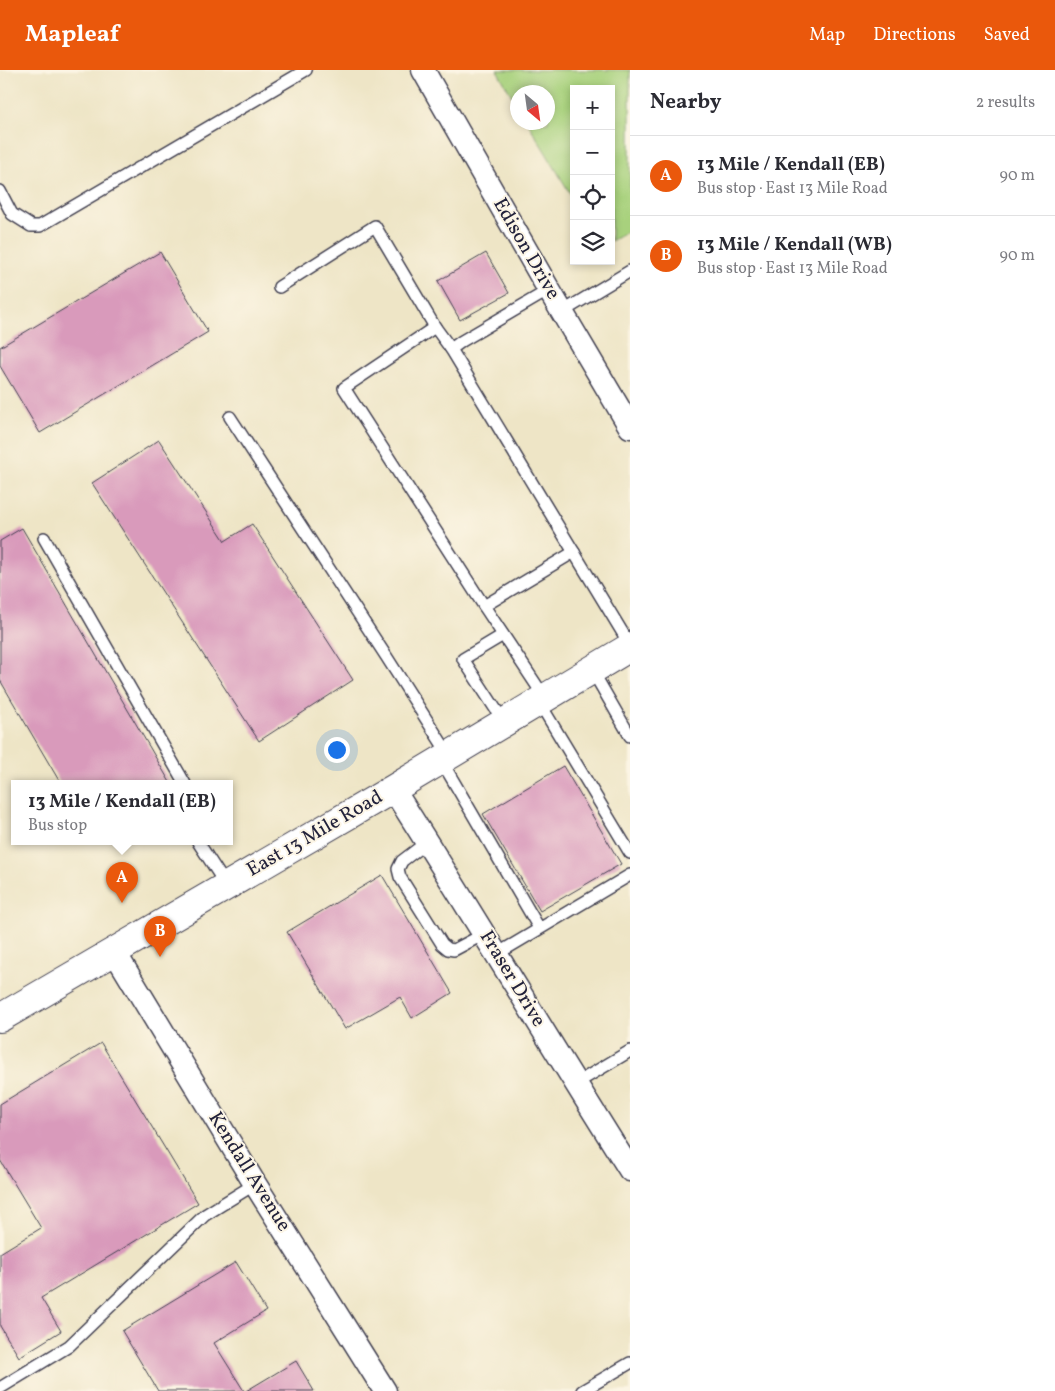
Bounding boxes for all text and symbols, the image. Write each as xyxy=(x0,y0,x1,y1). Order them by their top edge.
text: Mapleaf xyxy=(25,18,119,52)
text: Map xyxy=(809,23,845,48)
text: Directions xyxy=(873,23,956,48)
text: Saved xyxy=(984,23,1030,48)
north arrow xyxy=(510,85,555,130)
map controls xyxy=(570,85,615,265)
button: + xyxy=(570,85,615,130)
text: Nearby xyxy=(650,88,721,117)
text: 2 results xyxy=(976,92,1035,114)
button: − xyxy=(570,130,615,175)
text: 13 Mile / Kendall (EB) xyxy=(697,152,885,178)
text: A xyxy=(660,165,672,187)
text: 90 m xyxy=(999,165,1035,187)
button: locate xyxy=(570,175,615,220)
text: Bus stop · East 13 Mile Road xyxy=(697,178,888,200)
street label: Edison Drive xyxy=(486,193,566,305)
button: layers xyxy=(570,220,615,265)
text: 13 Mile / Kendall (WB) xyxy=(697,232,892,258)
text: B xyxy=(661,245,671,267)
text: 90 m xyxy=(999,245,1035,267)
text: Bus stop · East 13 Mile Road xyxy=(697,258,888,280)
your location xyxy=(324,737,350,763)
popup xyxy=(11,780,233,845)
street label: East 13 Mile Road xyxy=(242,784,388,884)
text: 13 Mile / Kendall (EB) xyxy=(28,789,216,815)
text: Bus stop xyxy=(28,815,87,837)
pin: A xyxy=(106,862,138,903)
pin: B xyxy=(144,916,176,957)
street label: Fraser Drive xyxy=(472,925,552,1033)
street label: Kendall Avenue xyxy=(201,1107,297,1237)

